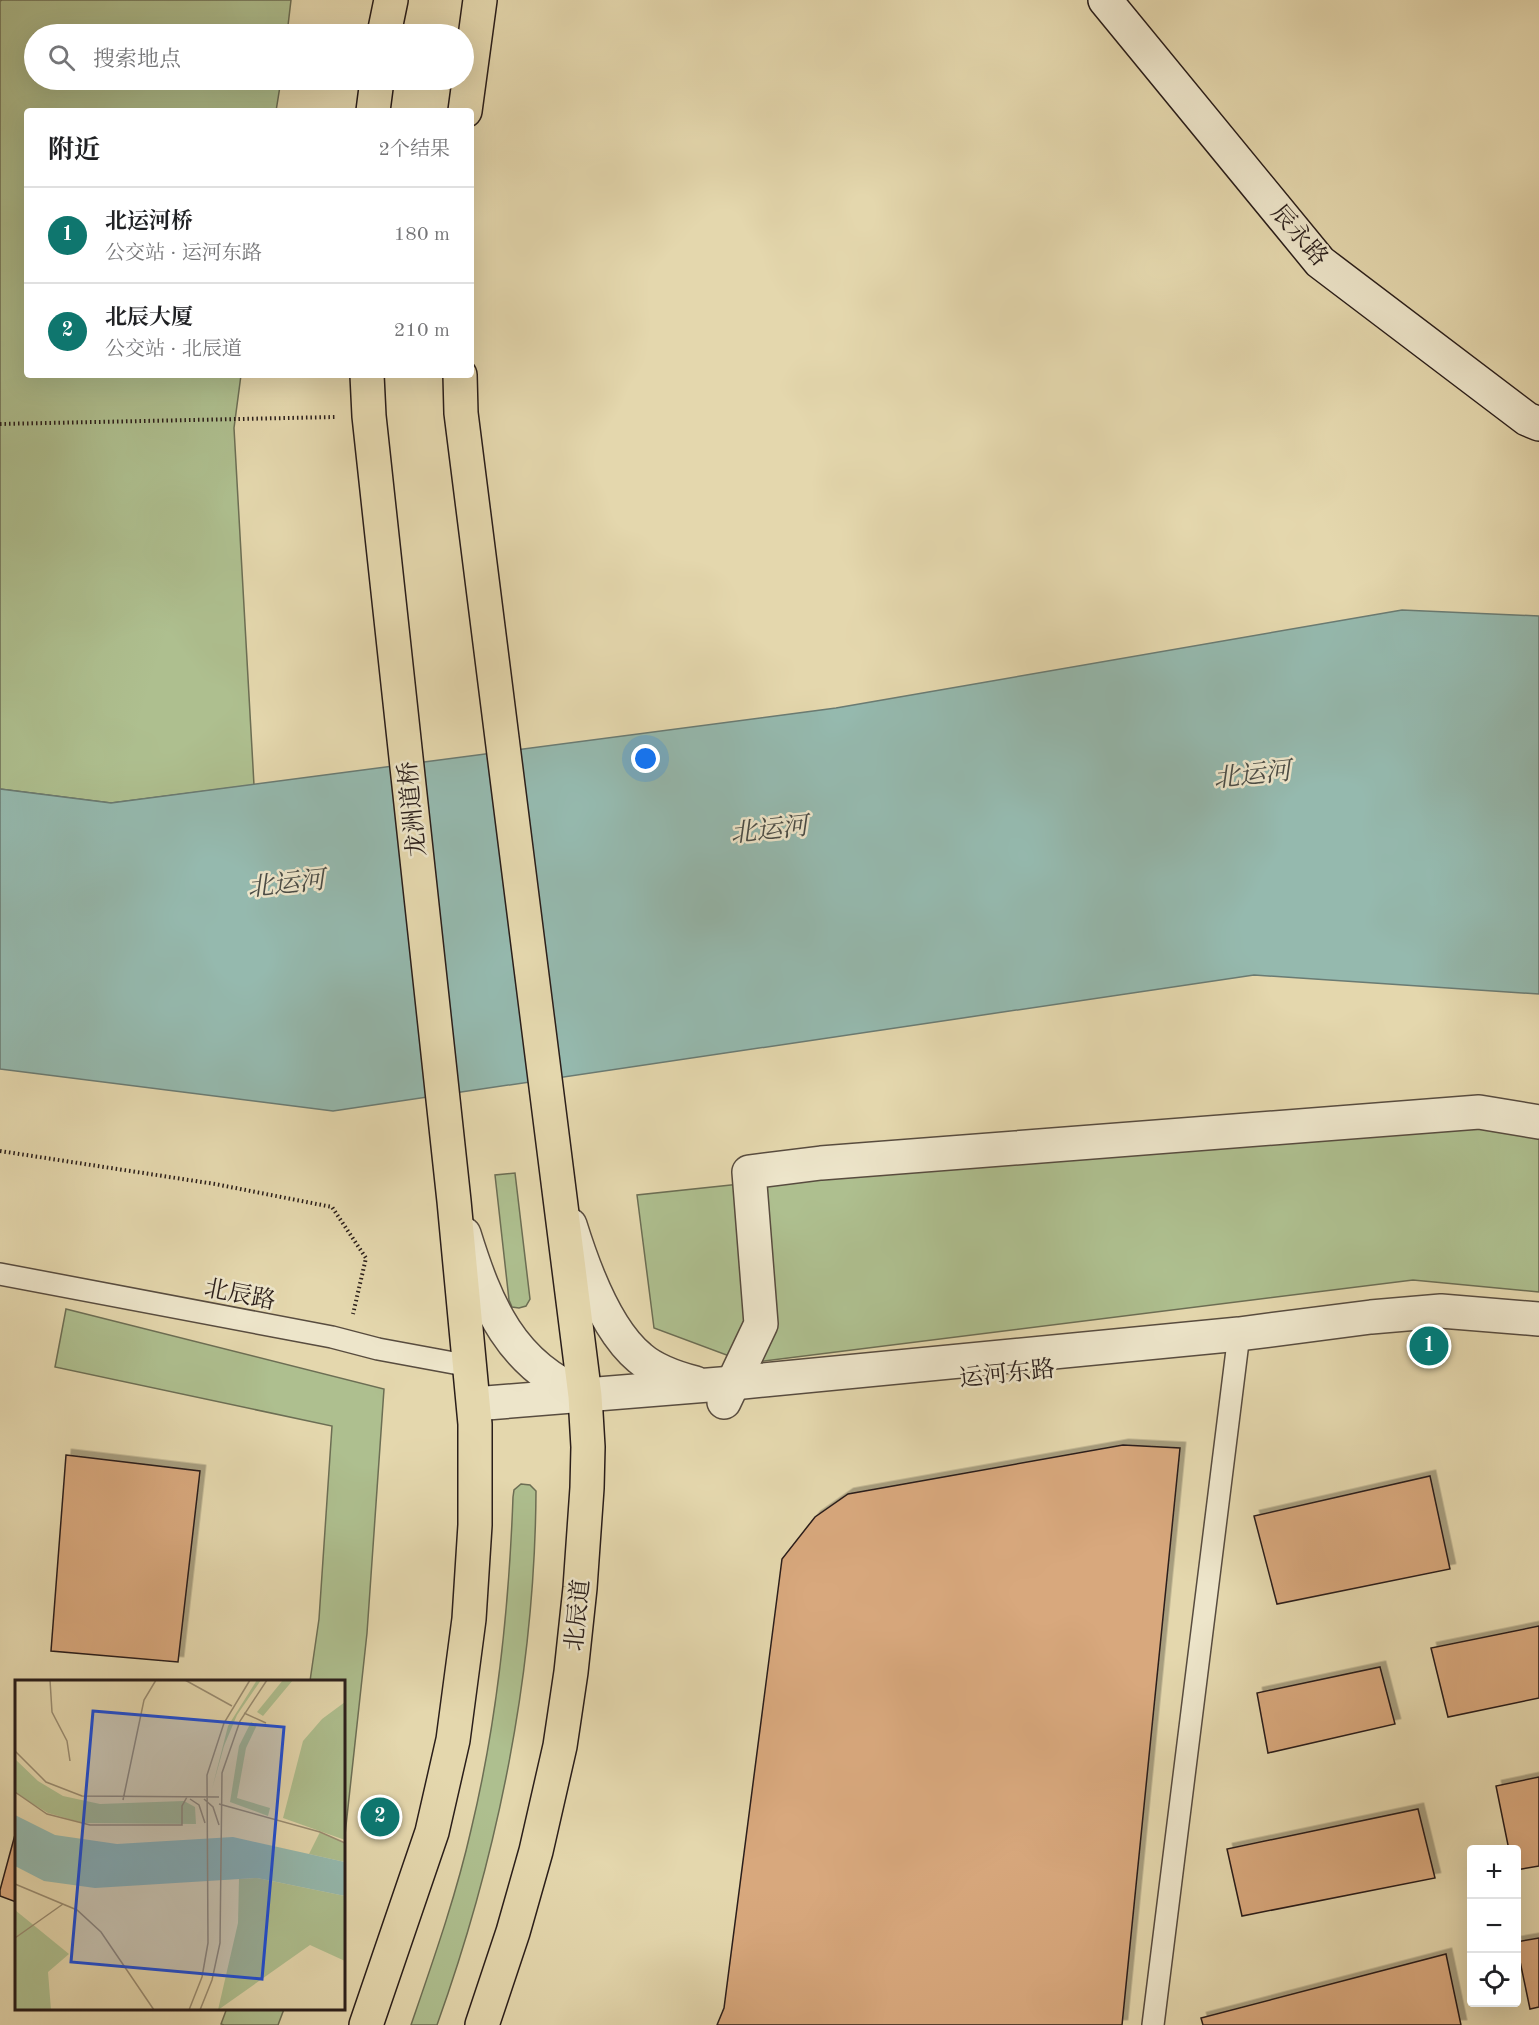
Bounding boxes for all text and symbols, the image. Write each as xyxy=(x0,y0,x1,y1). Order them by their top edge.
search box xyxy=(24,24,474,90)
icon: search xyxy=(45,41,78,74)
text: 搜索地点 xyxy=(93,49,181,71)
text: 附近 xyxy=(48,138,100,164)
text: 2个结果 xyxy=(378,140,450,160)
street label: 辰永路 xyxy=(1266,199,1333,271)
text: 北运河桥 xyxy=(105,211,193,233)
text: 1 xyxy=(62,225,73,245)
text: 180 m xyxy=(394,225,450,245)
text: 公交站 · 运河东路 xyxy=(105,244,262,264)
text: 北辰大厦 xyxy=(105,307,193,329)
text: 2 xyxy=(62,321,73,341)
text: 210 m xyxy=(394,321,450,341)
text: 公交站 · 北辰道 xyxy=(105,340,242,360)
your location xyxy=(631,744,660,773)
water label: 北运河 xyxy=(1212,757,1296,793)
street label: 龙洲道桥 xyxy=(394,760,431,858)
water label: 北运河 xyxy=(729,812,813,848)
water label: 北运河 xyxy=(246,866,330,902)
street label: 北辰路 xyxy=(202,1274,278,1315)
pin: 1 xyxy=(1410,1324,1448,1368)
street label: 运河东路 xyxy=(958,1355,1056,1392)
street label: 北辰道 xyxy=(561,1578,595,1652)
inset map xyxy=(15,1680,345,2010)
pin: 2 xyxy=(360,1794,400,1840)
map controls xyxy=(1467,1845,1521,2007)
button: + xyxy=(1467,1845,1521,1899)
button: − xyxy=(1467,1899,1521,1953)
button: locate xyxy=(1467,1953,1521,2007)

